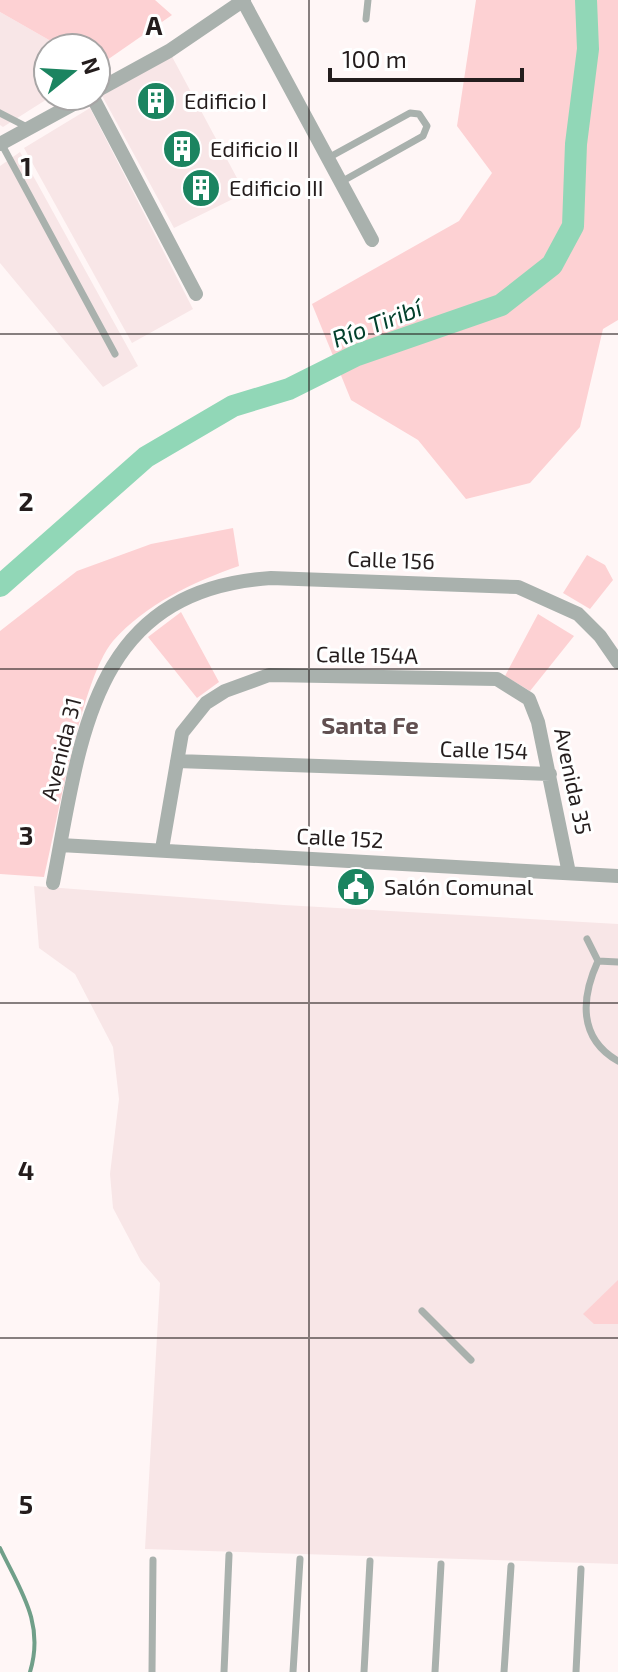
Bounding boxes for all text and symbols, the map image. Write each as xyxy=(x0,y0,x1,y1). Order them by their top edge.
text: A xyxy=(146,9,163,40)
north arrow xyxy=(32,32,112,112)
scale bar xyxy=(330,32,522,82)
text: 100 m xyxy=(342,44,407,73)
text: N xyxy=(77,54,107,77)
building icon: Edificio I xyxy=(135,80,177,122)
place label: Edificio I xyxy=(184,87,267,113)
building icon: Edificio II xyxy=(161,128,203,170)
place label: Edificio II xyxy=(210,135,299,161)
text: 1 xyxy=(20,150,32,181)
building icon: Edificio III xyxy=(180,167,222,209)
place label: Edificio III xyxy=(229,174,324,200)
water label: Río Tiribí xyxy=(327,292,427,353)
text: 2 xyxy=(18,485,34,516)
street label: Calle 156 xyxy=(347,544,435,574)
street label: Calle 154A xyxy=(316,640,419,668)
street label: Avenida 31 xyxy=(35,694,85,803)
district label: Santa Fe xyxy=(321,710,419,739)
street label: Avenida 35 xyxy=(550,725,598,837)
street label: Calle 154 xyxy=(439,734,529,764)
text: 3 xyxy=(19,819,33,850)
street label: Calle 152 xyxy=(296,822,384,852)
public building icon: Salón Comunal xyxy=(335,866,377,908)
place label: Salón Comunal xyxy=(384,873,534,899)
text: 4 xyxy=(18,1154,34,1185)
text: 5 xyxy=(19,1488,33,1519)

